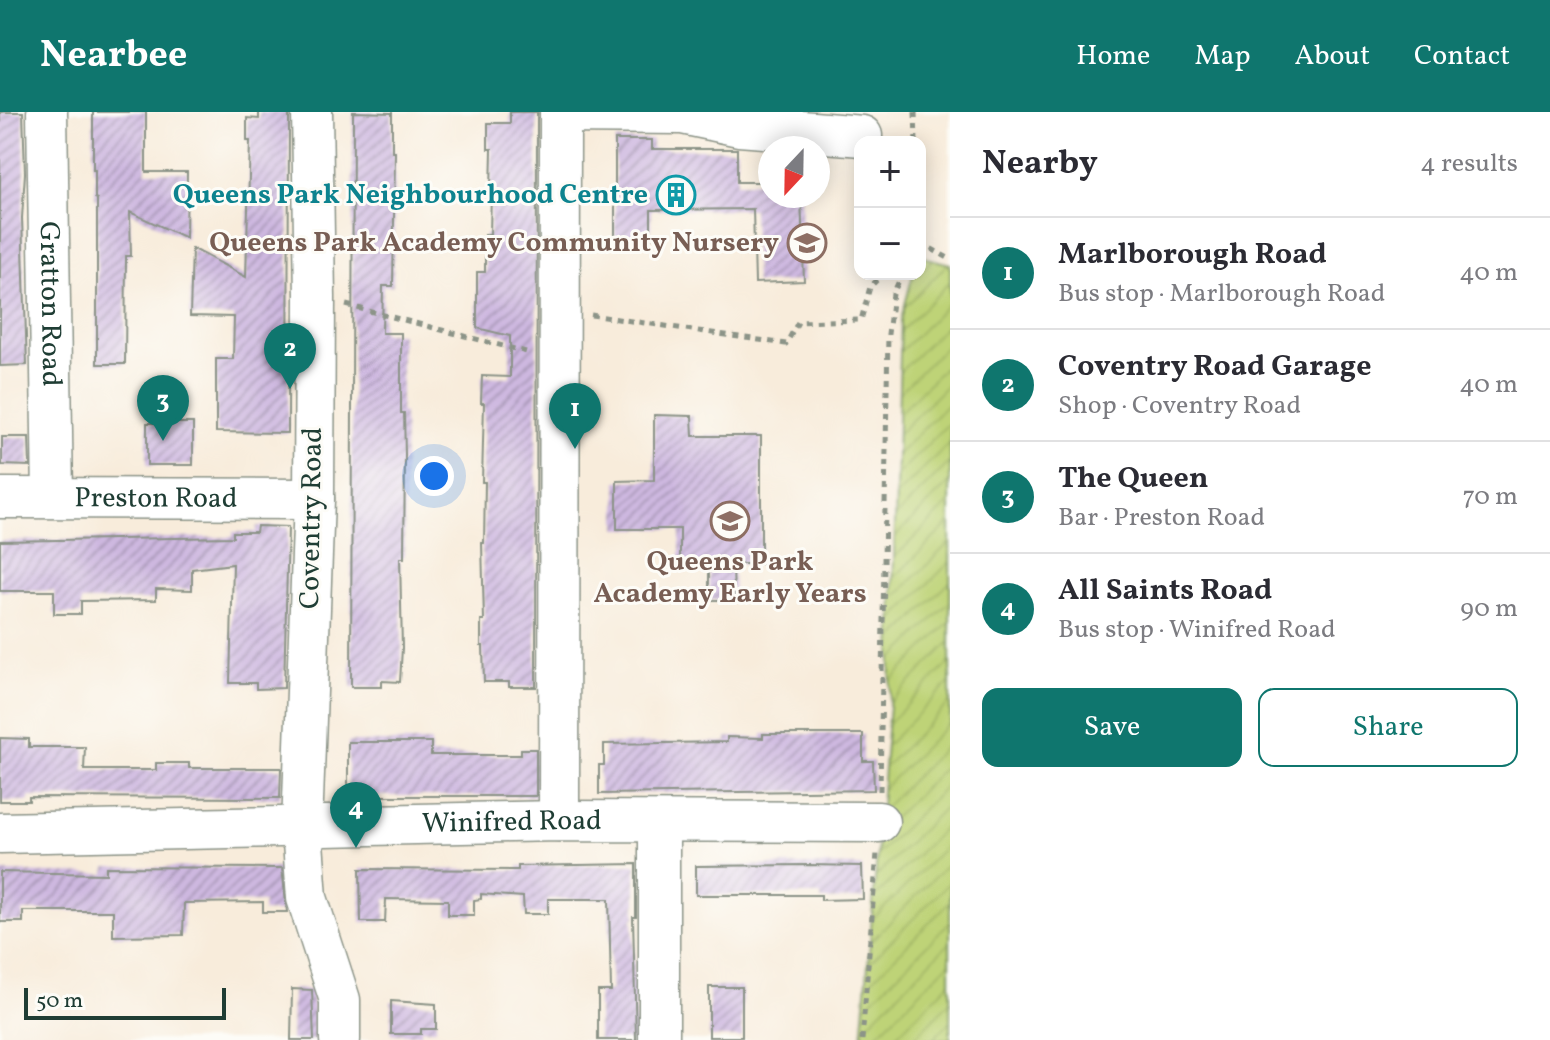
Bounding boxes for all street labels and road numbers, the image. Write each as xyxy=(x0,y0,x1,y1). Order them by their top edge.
street label: Gratton Road xyxy=(29,221,71,387)
street label: Coventry Road xyxy=(291,427,333,609)
street label: Preston Road xyxy=(74,479,238,518)
street label: Winifred Road xyxy=(421,801,602,843)

